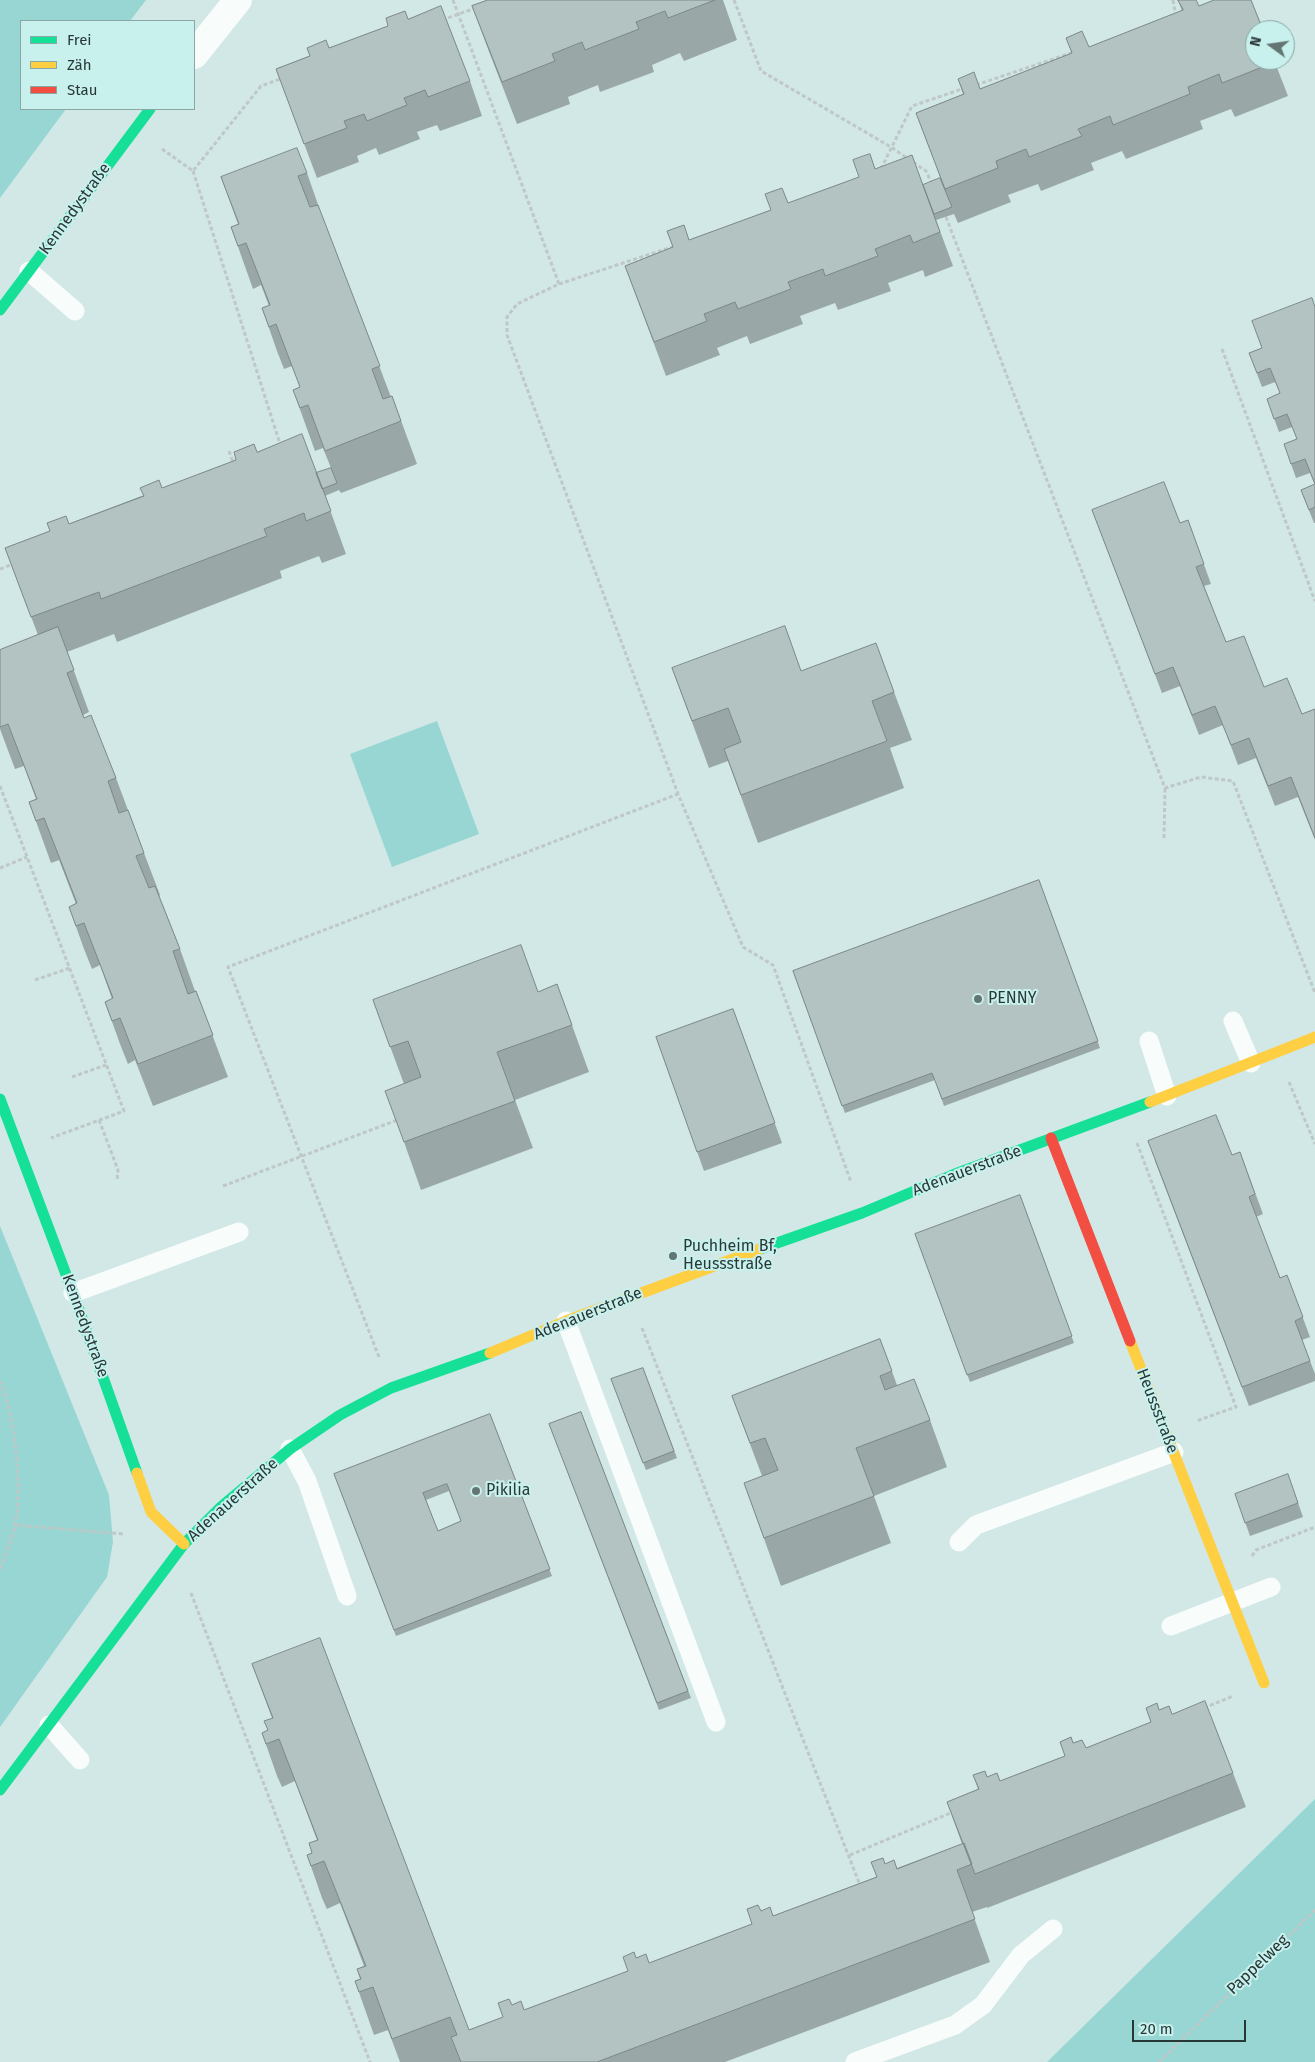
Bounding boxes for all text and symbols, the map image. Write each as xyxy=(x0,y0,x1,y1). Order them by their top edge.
legend xyxy=(20,20,195,110)
north arrow xyxy=(1245,20,1295,70)
text: Frei xyxy=(67,31,92,49)
text: N xyxy=(1247,35,1265,48)
text: Zäh xyxy=(67,56,92,74)
text: Stau xyxy=(67,81,97,99)
street label: Kennedystraße xyxy=(35,159,115,259)
place label: PENNY xyxy=(988,989,1037,1009)
marker: PENNY xyxy=(972,993,984,1005)
street label: Adenauerstraße xyxy=(910,1141,1024,1201)
place label: Puchheim Bf, Heussstraße xyxy=(683,1237,777,1275)
marker: Puchheim Bf, Heussstraße xyxy=(667,1250,679,1262)
street label: Kennedystraße xyxy=(57,1272,113,1380)
street label: Adenauerstraße xyxy=(531,1284,645,1344)
street label: Heussstraße xyxy=(1132,1366,1182,1456)
street label: Adenauerstraße xyxy=(184,1454,282,1546)
place label: Pikilia xyxy=(486,1481,530,1501)
marker: Pikilia xyxy=(470,1485,482,1497)
street label: Pappelweg xyxy=(1223,1931,1293,1999)
scale bar xyxy=(1135,2010,1249,2042)
text: 20 m xyxy=(1140,2020,1173,2038)

